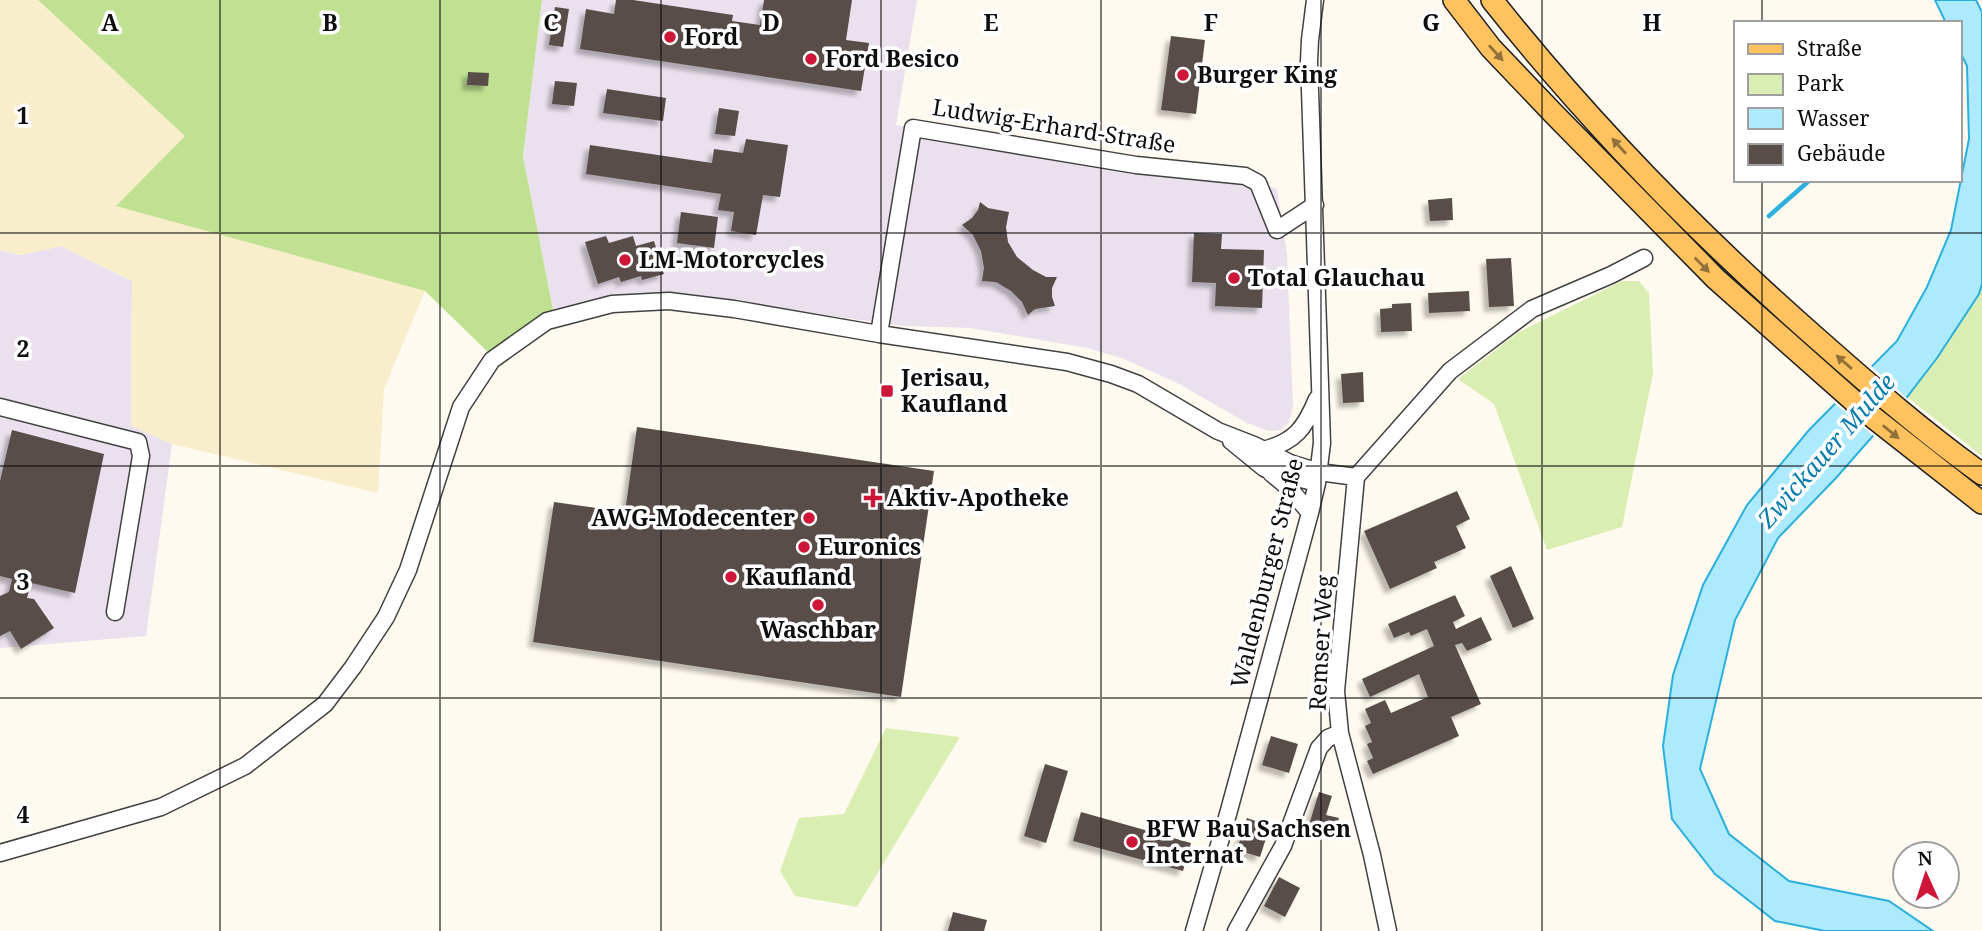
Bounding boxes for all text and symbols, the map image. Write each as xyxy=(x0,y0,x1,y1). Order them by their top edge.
text: A xyxy=(101,6,119,38)
text: B xyxy=(322,6,338,38)
text: C xyxy=(543,6,559,38)
text: D xyxy=(762,6,780,38)
text: E xyxy=(983,6,999,38)
text: F xyxy=(1204,6,1218,38)
text: G xyxy=(1422,6,1440,38)
text: H xyxy=(1643,6,1662,38)
place label: Ford xyxy=(684,20,739,52)
legend xyxy=(1734,21,1961,182)
marker: Ford xyxy=(662,29,678,45)
text: Straße xyxy=(1797,34,1862,62)
place label: Ford Besico xyxy=(825,42,959,74)
one-way arrow xyxy=(1488,44,1504,61)
marker: Ford Besico xyxy=(803,51,819,67)
place label: Burger King xyxy=(1197,58,1337,90)
marker: Burger King xyxy=(1175,67,1191,83)
text: Park xyxy=(1797,69,1844,97)
street label: Ludwig-Erhard-Straße xyxy=(930,90,1178,160)
text: 1 xyxy=(17,99,30,131)
text: Wasser xyxy=(1797,104,1870,132)
one-way arrow xyxy=(1612,138,1627,155)
text: Gebäude xyxy=(1797,139,1885,167)
place label: LM-Motorcycles xyxy=(639,243,824,275)
marker: LM-Motorcycles xyxy=(617,252,633,268)
one-way arrow xyxy=(1693,256,1710,272)
place label: Total Glauchau xyxy=(1248,261,1425,293)
marker: Total Glauchau xyxy=(1226,270,1242,286)
text: 2 xyxy=(17,332,30,364)
one-way arrow xyxy=(1835,354,1853,370)
place label: Jerisau, Kaufland xyxy=(900,361,1008,419)
water label: Zwickauer Mulde xyxy=(1749,366,1902,535)
marker: Jerisau, Kaufland xyxy=(879,383,895,399)
one-way arrow xyxy=(1882,424,1899,439)
street label: Waldenburger Straße xyxy=(1222,454,1310,691)
place label: Aktiv-Apotheke xyxy=(887,481,1069,513)
marker: Aktiv-Apotheke xyxy=(865,490,881,506)
place label: AWG-Modecenter xyxy=(591,501,795,533)
marker: AWG-Modecenter xyxy=(801,510,817,526)
place label: Euronics xyxy=(818,530,921,562)
marker: Euronics xyxy=(796,539,812,555)
place label: Kaufland xyxy=(745,560,852,592)
text: 3 xyxy=(17,565,30,597)
marker: Kaufland xyxy=(723,569,739,585)
street label: Remser Weg xyxy=(1300,574,1340,712)
marker: Waschbar xyxy=(810,597,826,613)
place label: Waschbar xyxy=(760,613,876,645)
text: 4 xyxy=(17,798,30,830)
place label: BFW Bau Sachsen Internat xyxy=(1146,812,1351,870)
marker: BFW Bau Sachsen Internat xyxy=(1124,834,1140,850)
north arrow xyxy=(1891,840,1961,910)
text: N xyxy=(1917,845,1933,871)

